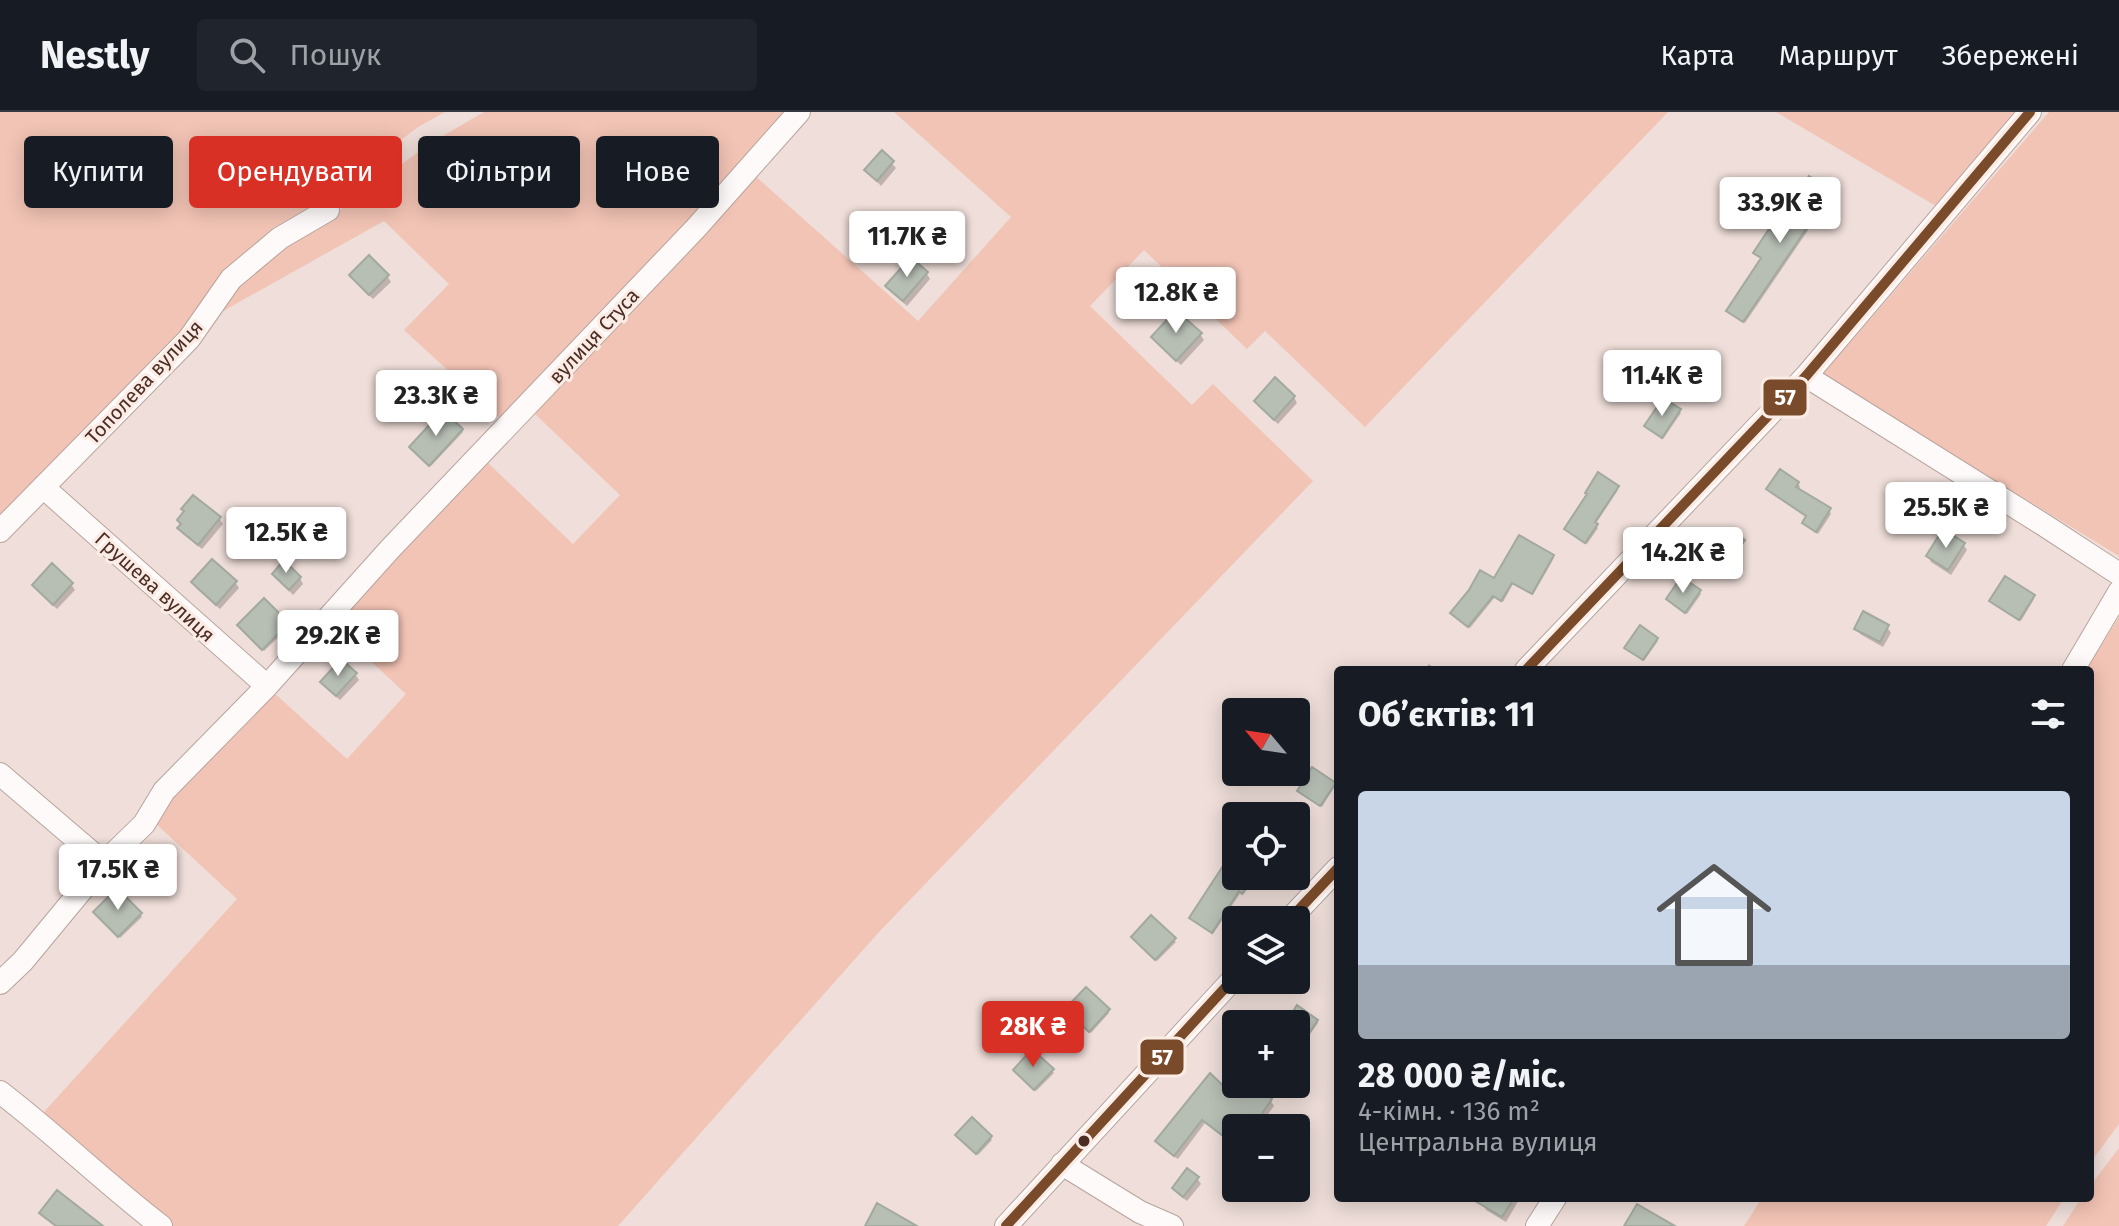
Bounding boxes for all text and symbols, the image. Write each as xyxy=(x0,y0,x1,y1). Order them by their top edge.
search box xyxy=(197,19,757,91)
text: Nestly xyxy=(40,32,149,78)
icon: search xyxy=(225,33,269,77)
text: Пошук xyxy=(289,37,381,73)
text: Карта xyxy=(1661,39,1735,72)
text: Маршрут xyxy=(1779,39,1898,72)
text: Збережені xyxy=(1942,39,2079,72)
chip: Купити xyxy=(24,136,173,208)
chip: Орендувати xyxy=(189,136,402,208)
chip: Фільтри xyxy=(418,136,580,208)
chip: Нове xyxy=(596,136,719,208)
pin: 33.9K ₴ xyxy=(1706,177,1854,245)
text: 33.9K ₴ xyxy=(1738,187,1822,218)
pin: 11.7K ₴ xyxy=(833,211,981,279)
text: 11.7K ₴ xyxy=(867,221,947,252)
pin: 12.8K ₴ xyxy=(1102,267,1250,335)
text: 12.8K ₴ xyxy=(1134,277,1218,308)
street label: вулиця Стуса xyxy=(544,283,644,389)
street label: Тополева вулиця xyxy=(80,315,208,449)
pin: 11.4K ₴ xyxy=(1588,350,1736,418)
text: 11.4K ₴ xyxy=(1621,360,1703,391)
pin: 23.3K ₴ xyxy=(362,370,510,438)
line badge: 57 xyxy=(1762,378,1808,417)
text: 23.3K ₴ xyxy=(394,380,478,411)
text: 57 xyxy=(1774,384,1796,411)
pin: 25.5K ₴ xyxy=(1872,482,2020,550)
text: 25.5K ₴ xyxy=(1903,492,1989,523)
pin: 12.5K ₴ xyxy=(212,507,360,575)
text: 12.5K ₴ xyxy=(244,517,328,548)
street label: Грушева вулиця xyxy=(90,527,220,647)
pin: 14.2K ₴ xyxy=(1609,527,1757,595)
text: 14.2K ₴ xyxy=(1641,537,1725,568)
pin: 29.2K ₴ xyxy=(264,610,412,678)
text: 29.2K ₴ xyxy=(296,620,381,651)
icon: filters xyxy=(2026,692,2070,736)
text: Об’єктів: 11 xyxy=(1358,694,1535,735)
north arrow xyxy=(1222,698,1310,786)
map controls xyxy=(1222,698,1310,1202)
button: locate xyxy=(1222,802,1310,890)
icon: home xyxy=(1642,843,1786,987)
pin: 17.5K ₴ xyxy=(44,844,192,912)
text: 17.5K ₴ xyxy=(77,854,159,885)
button: layers xyxy=(1222,906,1310,994)
pin: 28K ₴ xyxy=(977,1001,1089,1069)
button: + xyxy=(1222,1010,1310,1098)
text: 28K ₴ xyxy=(1000,1011,1066,1042)
line badge: 57 xyxy=(1139,1038,1185,1076)
text: 57 xyxy=(1151,1044,1173,1071)
text: 28 000 ₴/міс. xyxy=(1358,1055,1566,1096)
text: 4-кімн. · 136 m² xyxy=(1358,1096,1540,1127)
button: − xyxy=(1222,1114,1310,1202)
text: Центральна вулиця xyxy=(1358,1127,1598,1158)
unlabelled marker xyxy=(1076,1133,1092,1149)

